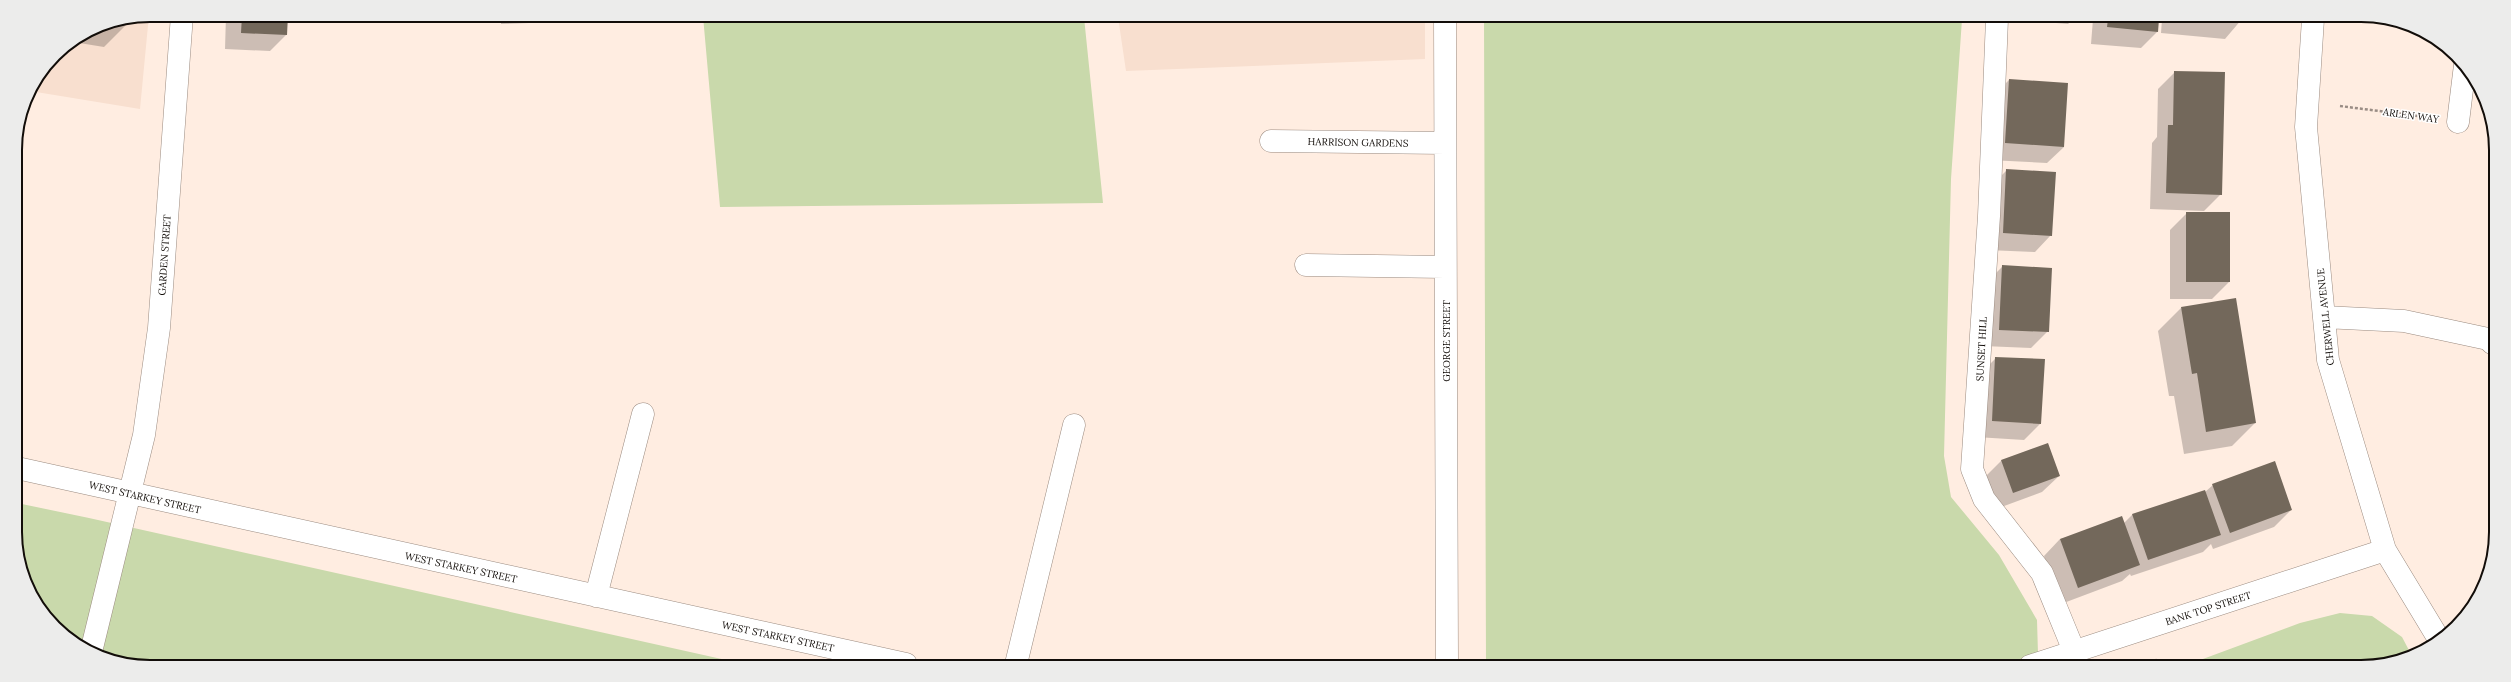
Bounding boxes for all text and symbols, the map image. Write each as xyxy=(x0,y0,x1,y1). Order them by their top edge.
street label: ARLEN WAY xyxy=(2381,105,2440,126)
street label: HARRISON GARDENS xyxy=(1308,135,1409,150)
street label: GARDEN STREET xyxy=(155,214,174,296)
street label: CHERWELL AVENUE xyxy=(2314,268,2337,366)
street label: GEORGE STREET xyxy=(1440,300,1453,382)
street label: SUNSET HILL xyxy=(1973,316,1990,382)
street label: WEST STARKEY STREET xyxy=(88,478,203,517)
street label: WEST STARKEY STREET xyxy=(404,549,519,586)
street label: BANK TOP STREET xyxy=(2164,588,2253,628)
street label: WEST STARKEY STREET xyxy=(721,618,836,655)

